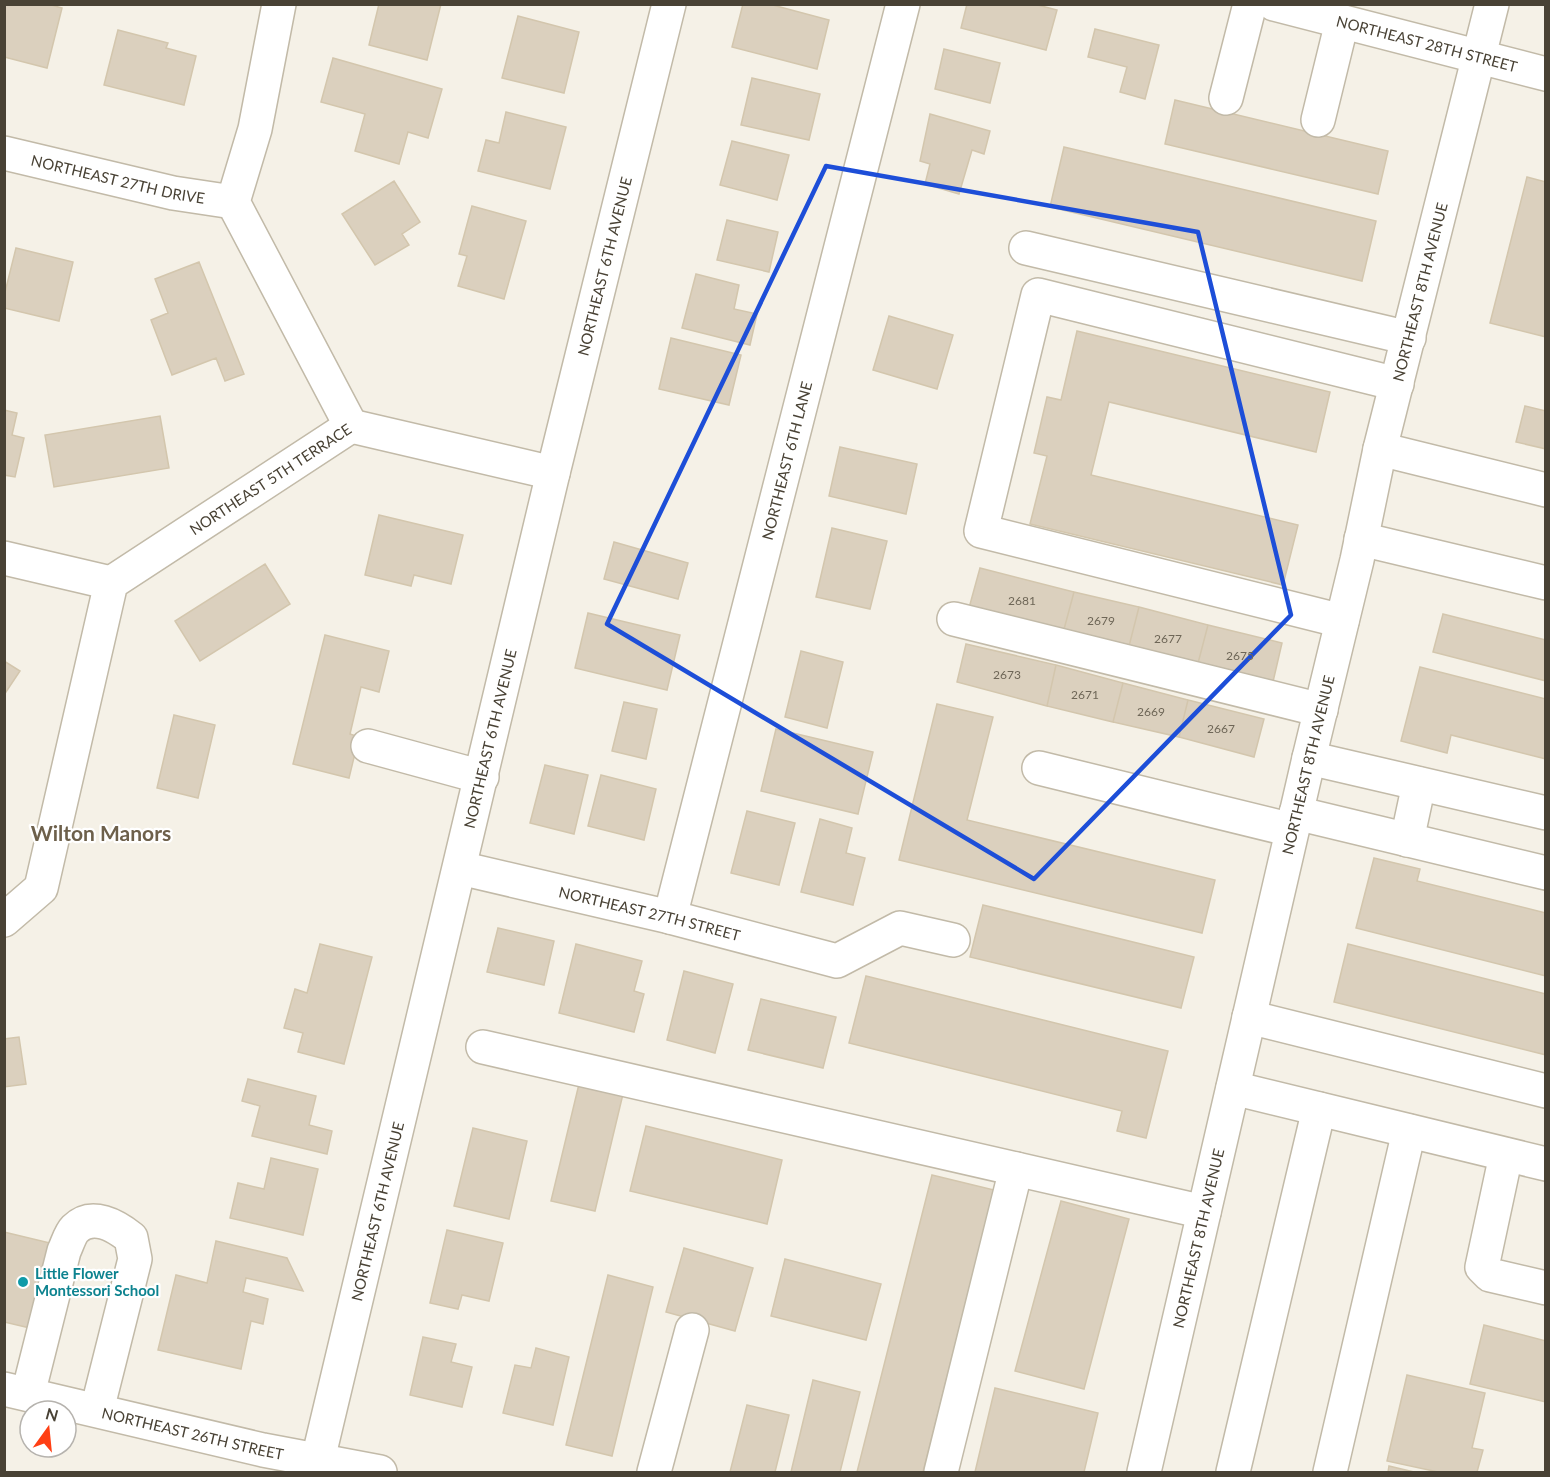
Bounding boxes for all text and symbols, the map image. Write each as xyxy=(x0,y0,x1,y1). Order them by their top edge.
street label: NORTHEAST 28TH STREET xyxy=(1335,11,1520,75)
street label: NORTHEAST 27TH DRIVE xyxy=(29,151,206,207)
street label: NORTHEAST 6TH AVENUE xyxy=(573,175,635,358)
street label: NORTHEAST 8TH AVENUE xyxy=(1388,201,1451,383)
street label: NORTHEAST 6TH LANE xyxy=(758,379,815,542)
street label: NORTHEAST 5TH TERRACE xyxy=(186,420,354,538)
house number: 2681 xyxy=(1008,593,1036,608)
house number: 2679 xyxy=(1087,613,1115,628)
house number: 2677 xyxy=(1154,631,1182,646)
street label: NORTHEAST 6TH AVENUE xyxy=(460,647,520,830)
house number: 2675 xyxy=(1226,648,1254,663)
house number: 2673 xyxy=(993,667,1021,682)
street label: NORTHEAST 8TH AVENUE xyxy=(1278,673,1338,856)
house number: 2671 xyxy=(1071,687,1099,702)
house number: 2669 xyxy=(1137,704,1165,719)
house number: 2667 xyxy=(1207,721,1235,736)
district label: Wilton Manors xyxy=(31,820,171,845)
street label: NORTHEAST 27TH STREET xyxy=(557,882,743,944)
street label: NORTHEAST 6TH AVENUE xyxy=(347,1120,407,1303)
street label: NORTHEAST 8TH AVENUE xyxy=(1169,1147,1227,1330)
place label: Little Flower Montessori School xyxy=(35,1264,159,1299)
marker: Little Flower Montessori School xyxy=(16,1275,30,1289)
north arrow xyxy=(18,1399,78,1459)
text: N xyxy=(44,1403,60,1425)
street label: NORTHEAST 26TH STREET xyxy=(100,1403,285,1463)

